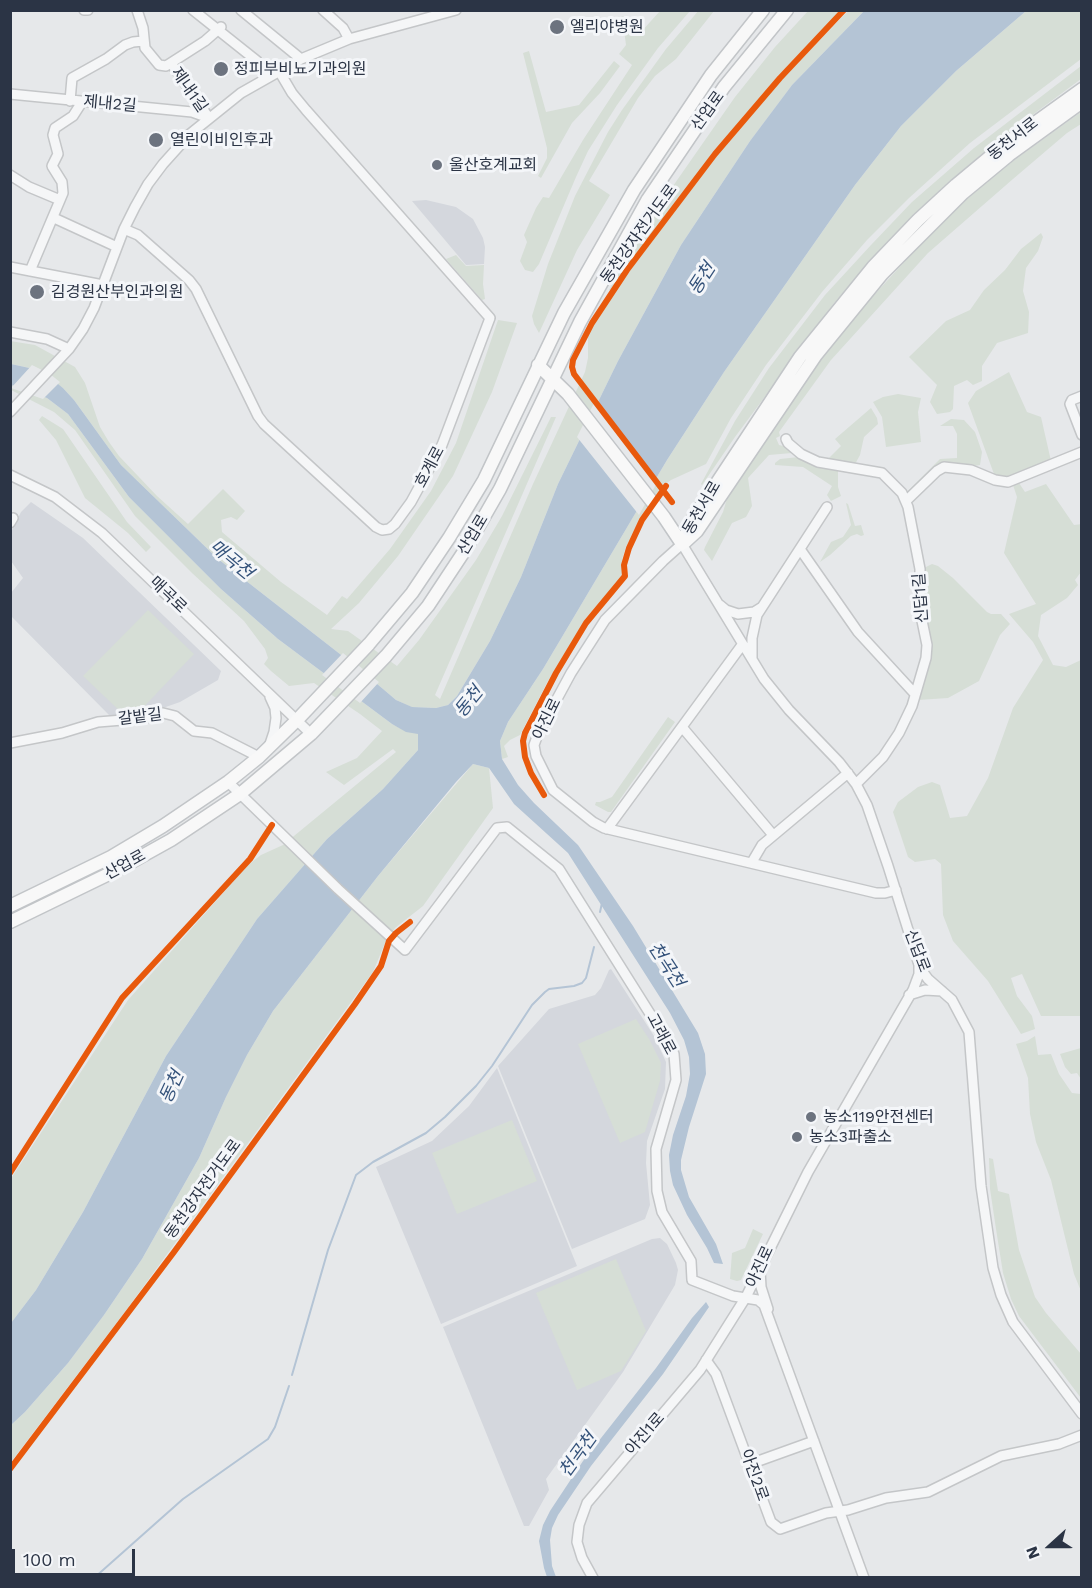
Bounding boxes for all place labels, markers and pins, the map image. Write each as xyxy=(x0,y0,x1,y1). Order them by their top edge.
place label: 엘리야병원 xyxy=(570,17,644,37)
marker: 엘리야병원 xyxy=(548,18,566,36)
place label: 정피부비뇨기과의원 xyxy=(234,59,366,79)
marker: 정피부비뇨기과의원 xyxy=(212,60,230,78)
place label: 열린이비인후과 xyxy=(170,130,273,150)
marker: 열린이비인후과 xyxy=(147,131,165,149)
place label: 울산호계교회 xyxy=(449,155,537,175)
marker: 울산호계교회 xyxy=(430,158,444,172)
place label: 김경원산부인과의원 xyxy=(51,282,183,302)
marker: 김경원산부인과의원 xyxy=(28,283,46,301)
place label: 농소119안전센터 xyxy=(823,1107,934,1127)
marker: 농소119안전센터 xyxy=(804,1110,818,1124)
place label: 농소3파출소 xyxy=(809,1127,892,1147)
marker: 농소3파출소 xyxy=(790,1130,804,1144)

